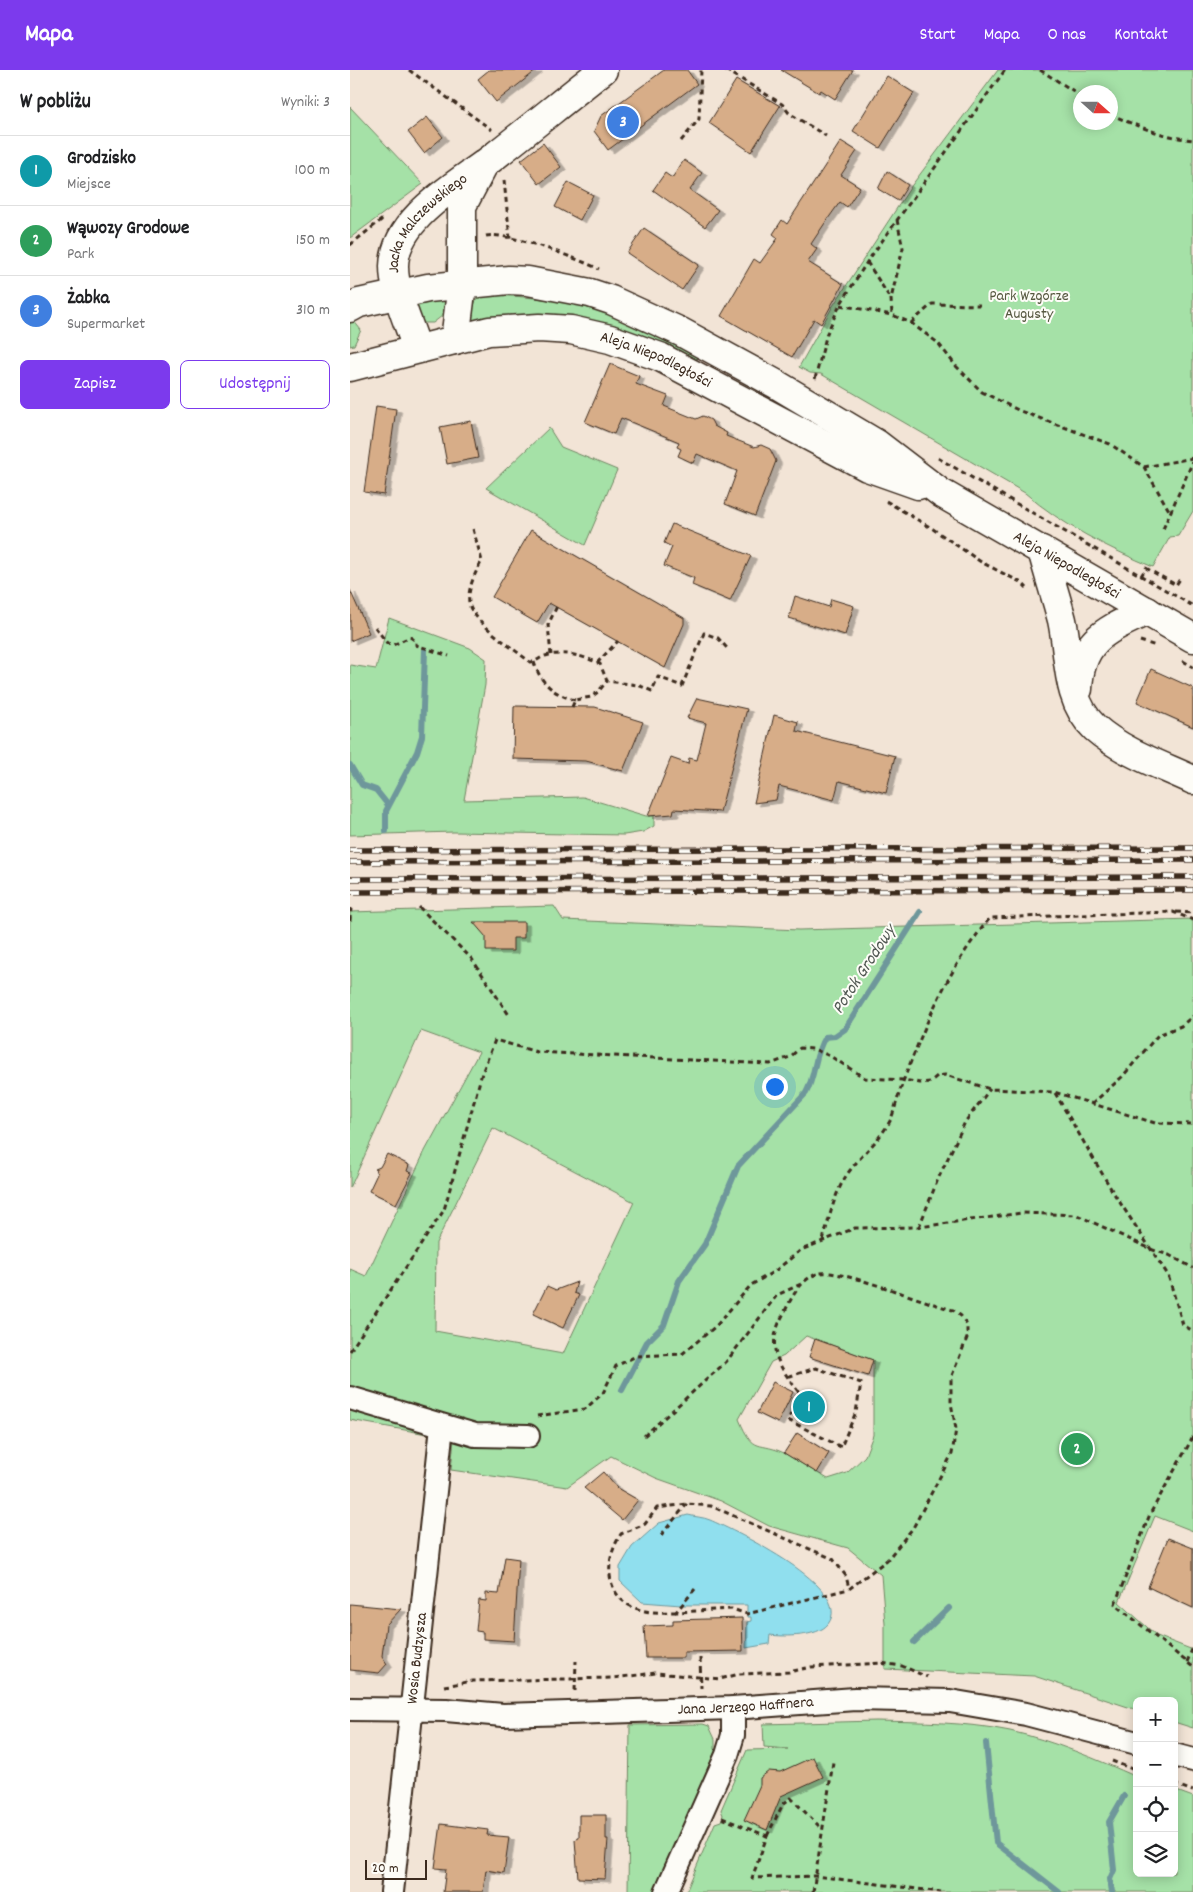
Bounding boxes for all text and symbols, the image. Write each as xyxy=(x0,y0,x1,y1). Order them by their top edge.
text: Mapa xyxy=(25,18,73,52)
text: Start xyxy=(919,23,956,48)
text: Mapa xyxy=(984,23,1019,48)
text: O nas xyxy=(1047,23,1086,48)
text: Kontakt xyxy=(1114,23,1168,48)
north arrow xyxy=(1073,85,1118,130)
text: W pobliżu xyxy=(20,88,91,118)
text: Wyniki: 3 xyxy=(281,91,330,114)
pin: 3 xyxy=(607,103,639,141)
text: Grodzisko xyxy=(67,146,136,173)
text: 1 xyxy=(34,159,38,182)
text: 100 m xyxy=(294,159,330,182)
street label: Jacka Malczewskiego xyxy=(382,168,472,274)
text: Miejsce xyxy=(67,173,111,196)
text: Wąwozy Grodowe xyxy=(67,216,189,243)
text: 2 xyxy=(33,229,40,252)
text: 150 m xyxy=(296,229,330,252)
text: Park xyxy=(67,243,94,266)
park label: Park Wzgórze Augusty xyxy=(989,285,1069,326)
text: Żabka xyxy=(67,286,109,313)
text: 3 xyxy=(32,299,40,322)
text: 310 m xyxy=(296,299,330,322)
text: Supermarket xyxy=(67,313,145,336)
street label: Aleja Niepodległości xyxy=(598,326,716,394)
button: Zapisz xyxy=(20,360,170,409)
button: Udostępnij xyxy=(180,360,330,409)
street label: Aleja Niepodległości xyxy=(1009,525,1125,605)
water label: Potok Grodowy xyxy=(827,918,905,1019)
your location xyxy=(762,1074,788,1100)
pin: 1 xyxy=(793,1388,825,1426)
pin: 2 xyxy=(1061,1430,1093,1468)
street label: Wosia Budzysza xyxy=(401,1611,433,1705)
street label: Jana Jerzego Haffnera xyxy=(677,1691,815,1721)
map controls xyxy=(1133,1697,1178,1877)
button: + xyxy=(1133,1697,1178,1742)
button: − xyxy=(1133,1742,1178,1787)
button: locate xyxy=(1133,1787,1178,1832)
button: layers xyxy=(1133,1832,1178,1877)
scale bar xyxy=(365,1857,428,1880)
text: 20 m xyxy=(372,1859,399,1879)

